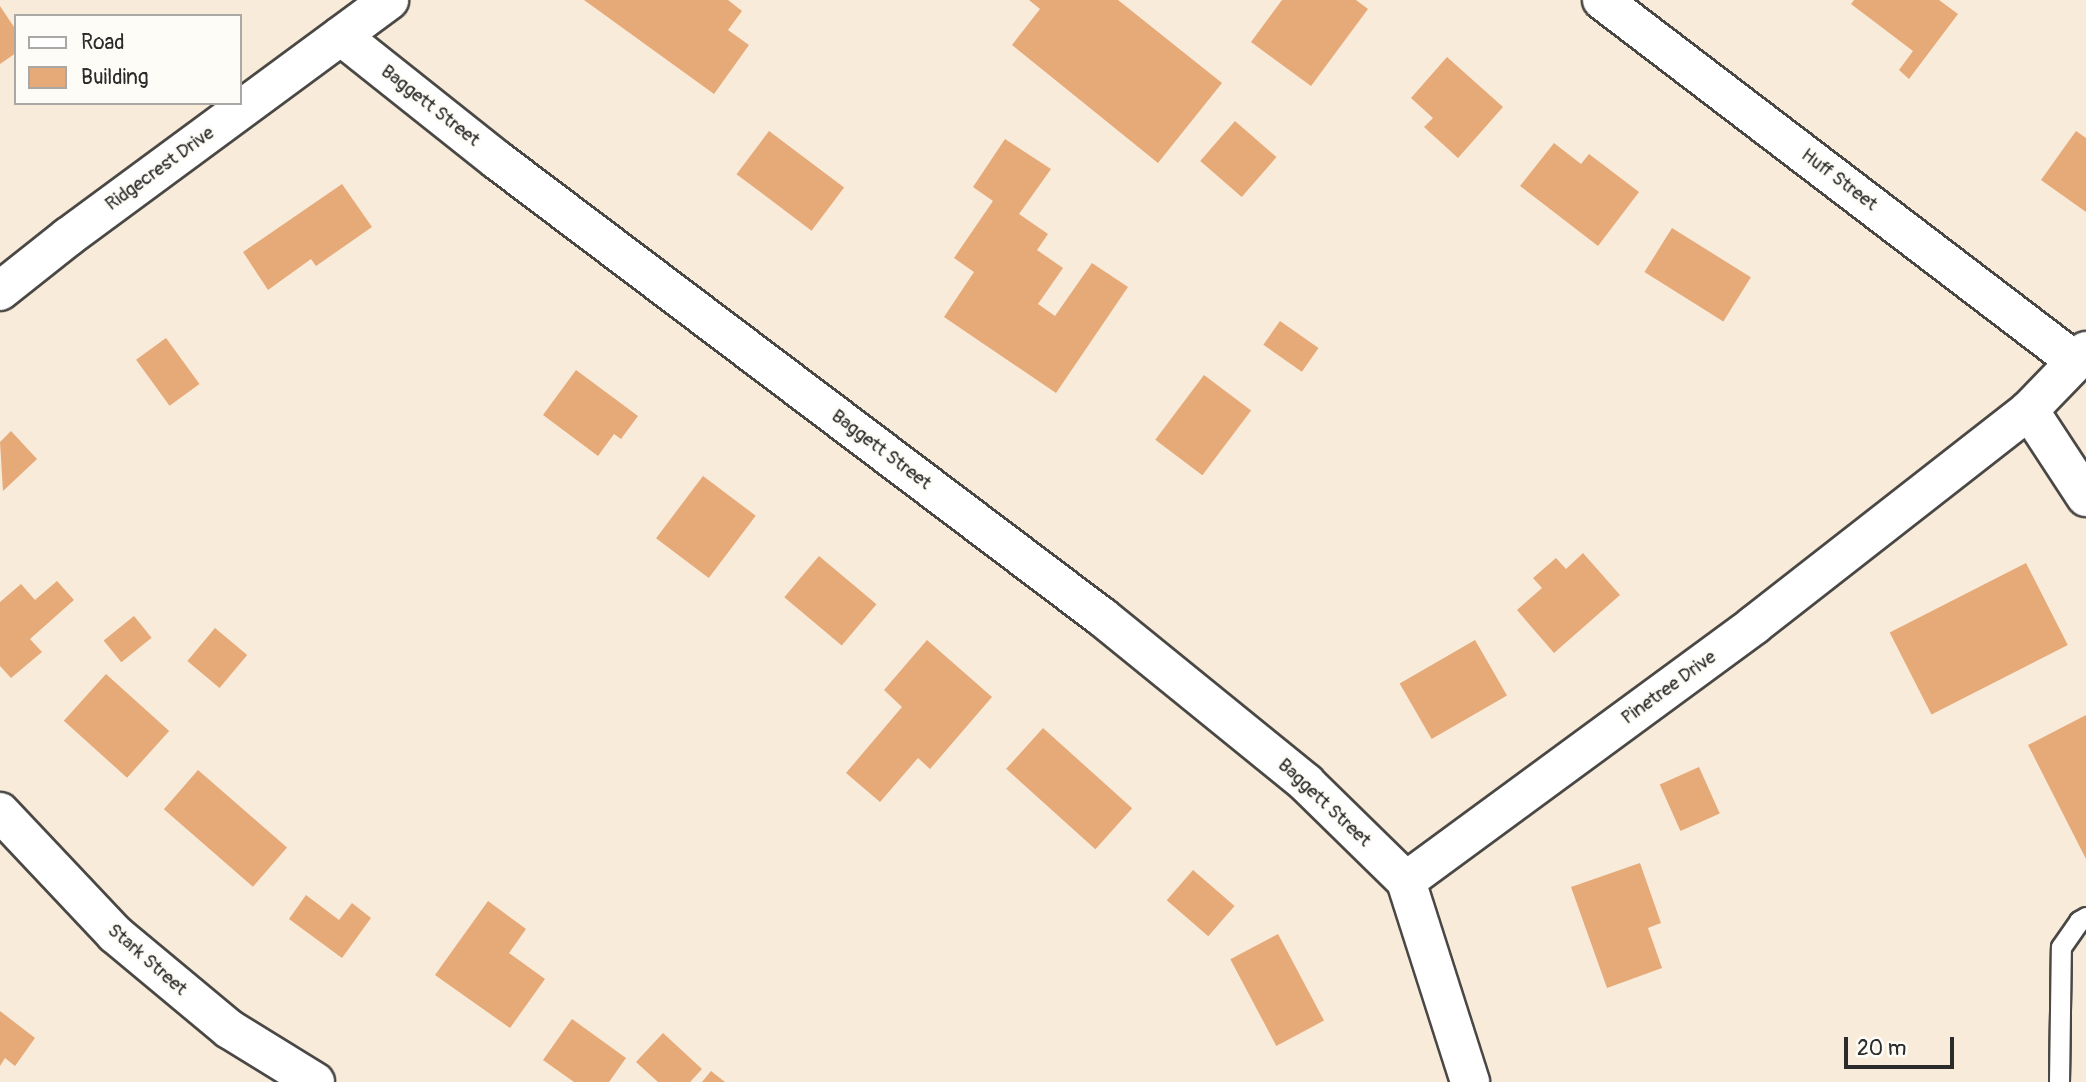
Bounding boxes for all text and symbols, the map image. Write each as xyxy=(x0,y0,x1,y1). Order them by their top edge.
legend xyxy=(14,14,242,105)
text: Road xyxy=(81,29,125,56)
street label: Baggett Street xyxy=(376,60,484,152)
text: Building xyxy=(81,64,148,91)
street label: Ridgecrest Drive xyxy=(101,122,219,216)
street label: Huff Street xyxy=(1796,144,1882,216)
street label: Baggett Street xyxy=(827,405,935,495)
street label: Pinetree Drive xyxy=(1617,646,1721,730)
street label: Baggett Street xyxy=(1273,754,1375,852)
street label: Stark Street xyxy=(103,919,191,1001)
scale bar xyxy=(1848,1023,1958,1066)
text: 20 m xyxy=(1857,1035,1906,1062)

